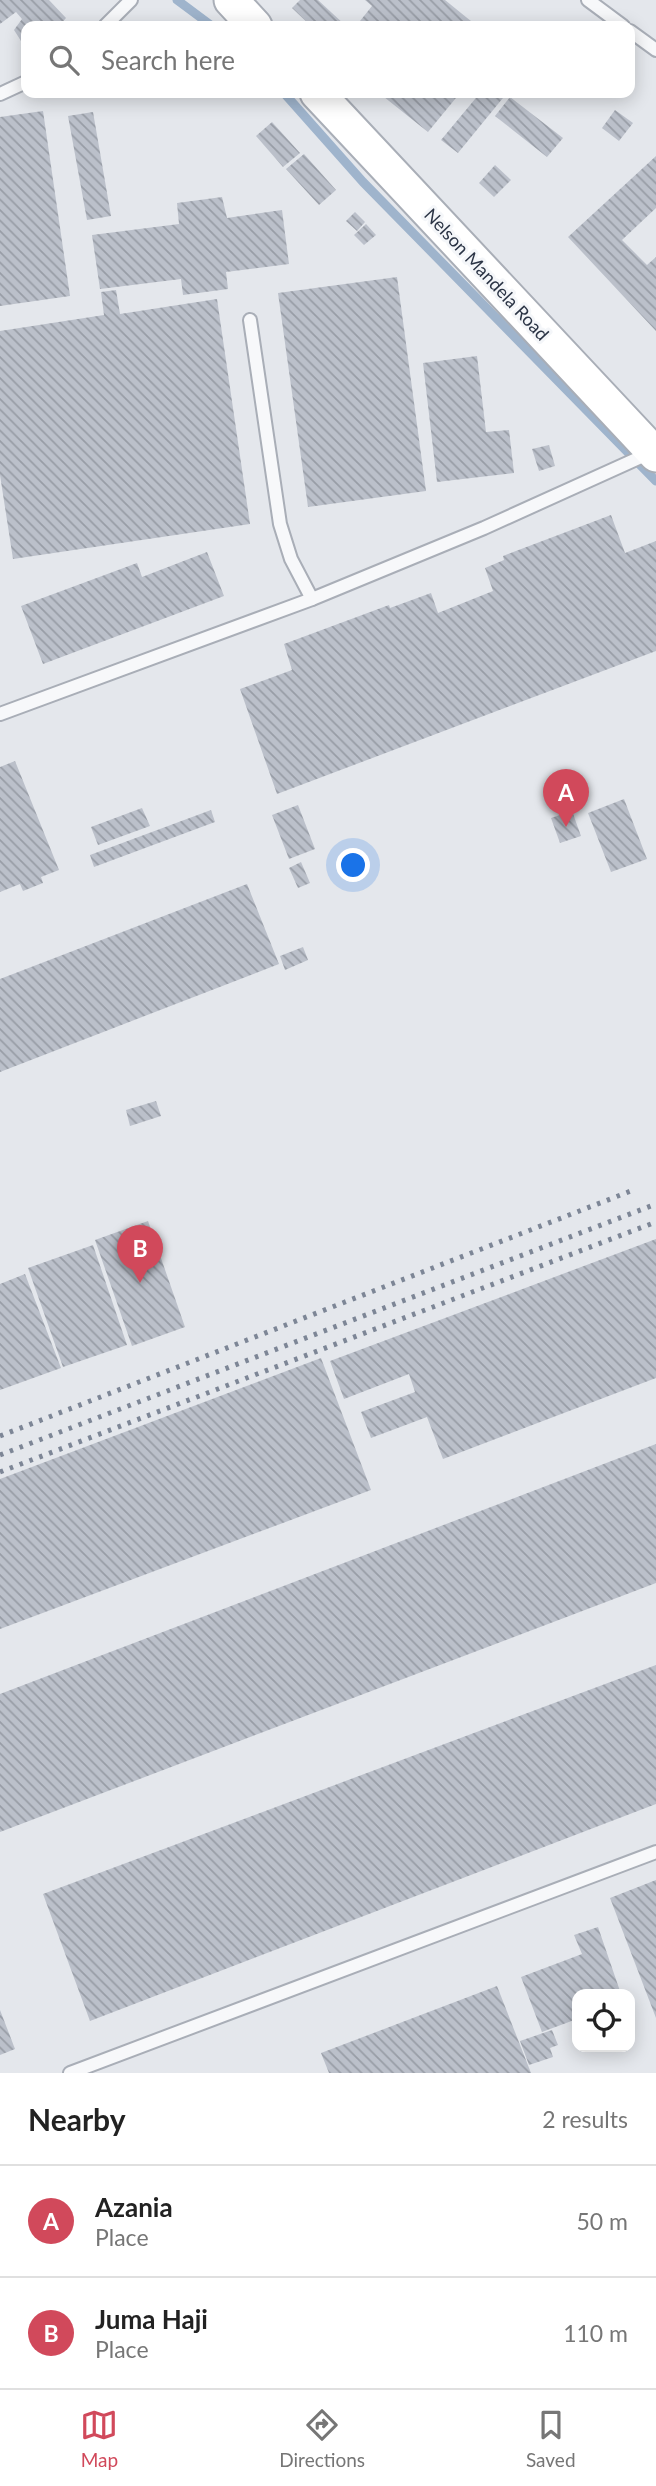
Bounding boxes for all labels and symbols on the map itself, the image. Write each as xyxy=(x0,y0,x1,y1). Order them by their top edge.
street label: Nelson Mandela Road xyxy=(420,203,554,345)
pin: A xyxy=(543,769,589,827)
your location xyxy=(336,848,370,882)
pin: B xyxy=(117,1225,163,1283)

